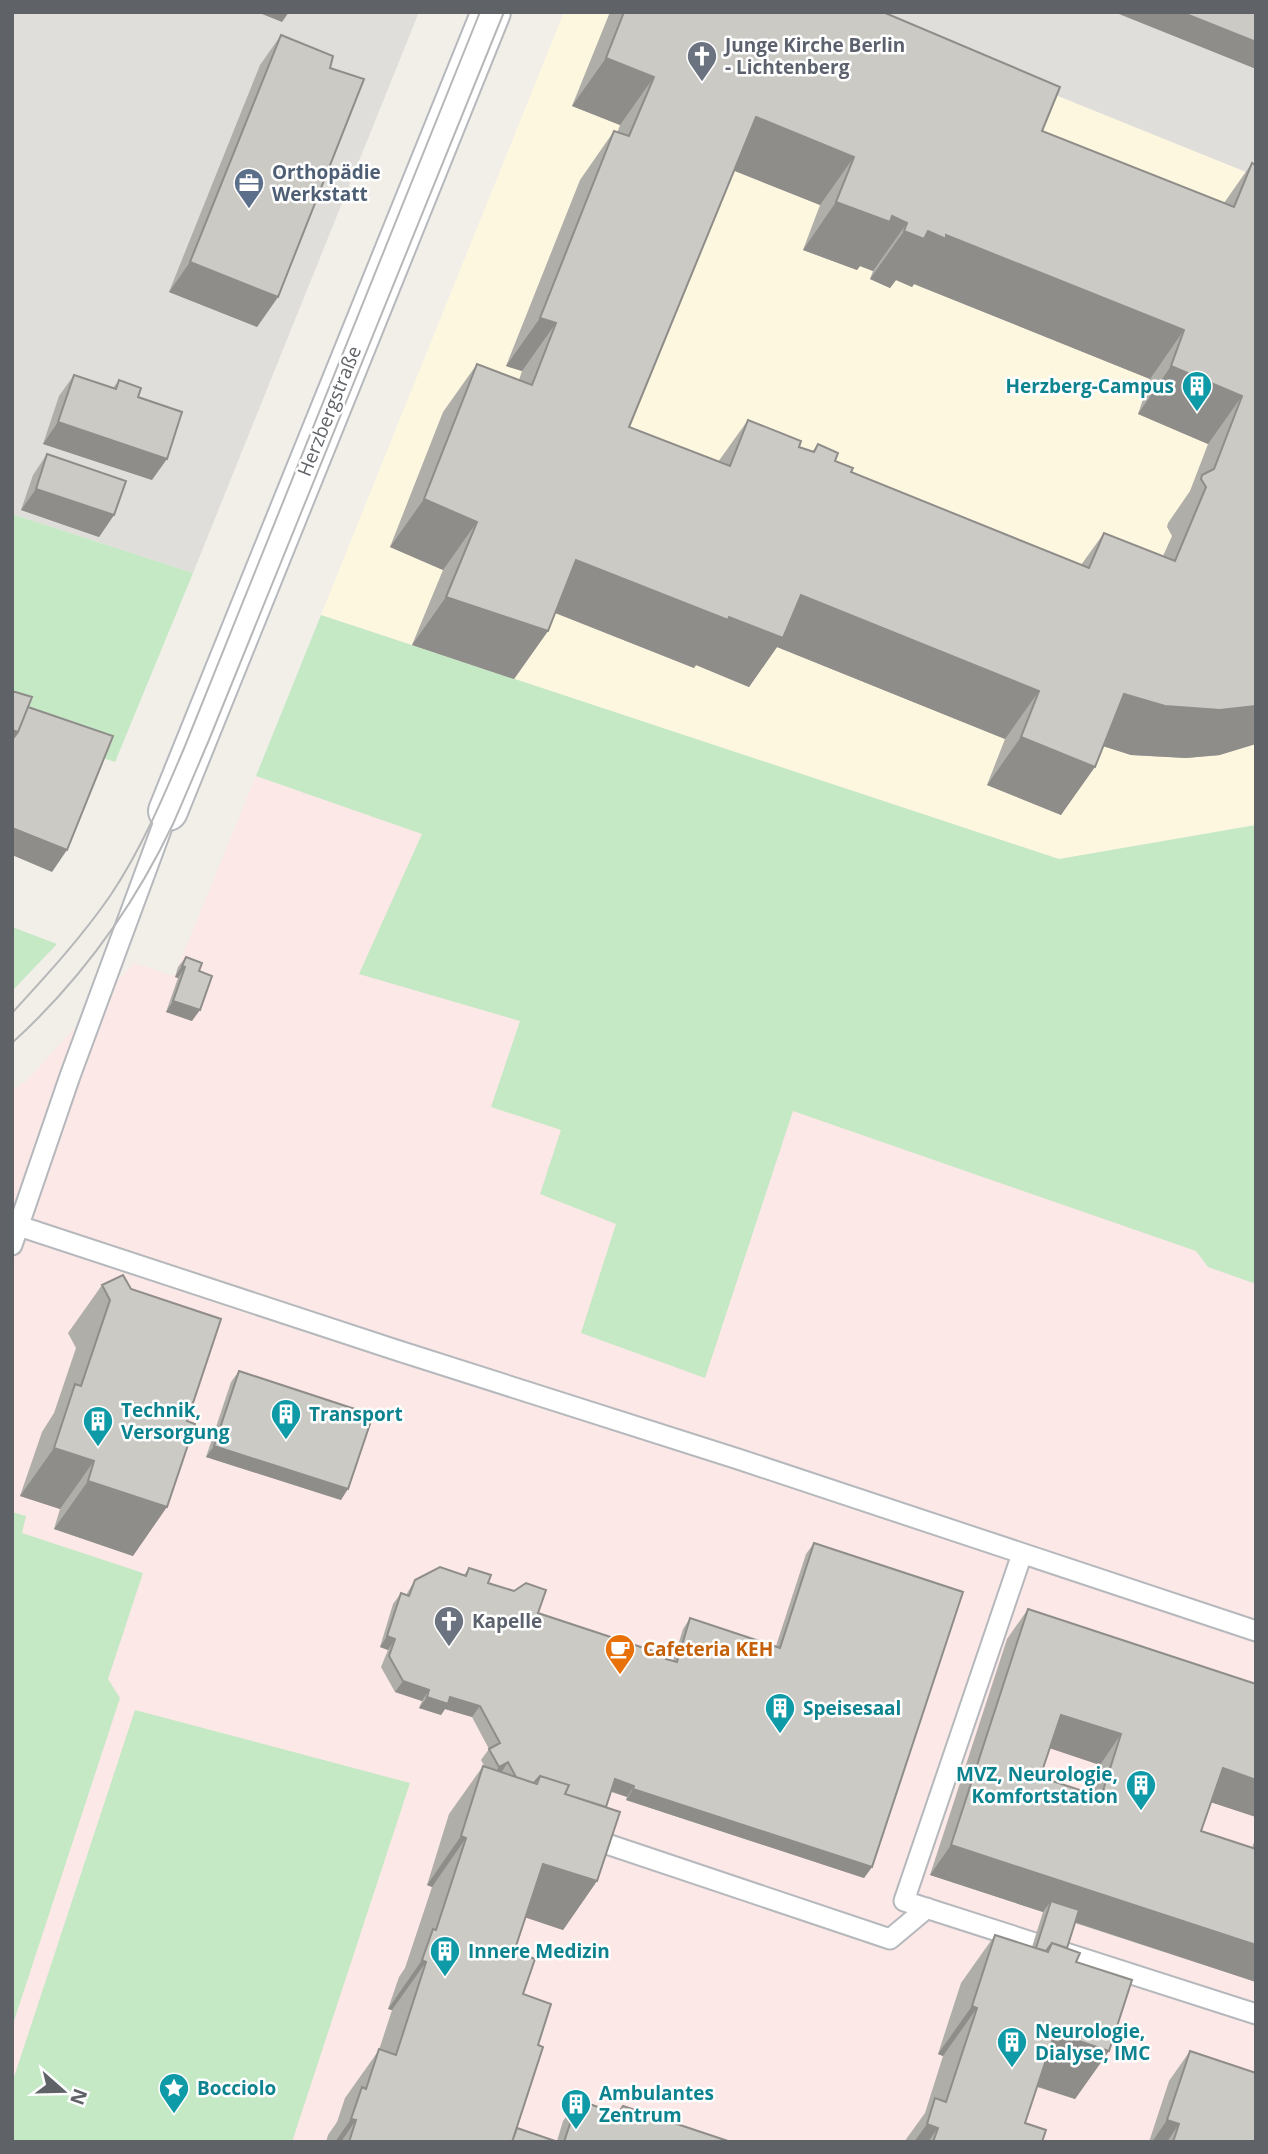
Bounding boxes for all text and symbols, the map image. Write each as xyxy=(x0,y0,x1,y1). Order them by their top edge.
place label: Junge Kirche Berlin - Lichtenberg xyxy=(723,32,905,80)
church icon: Junge Kirche Berlin - Lichtenberg xyxy=(685,39,719,83)
place label: Orthopädie Werkstatt xyxy=(272,159,381,207)
office icon: Orthopädie Werkstatt xyxy=(232,166,266,210)
street label: Herzbergstraße xyxy=(291,342,367,480)
building icon: Herzberg-Campus xyxy=(1180,369,1214,413)
place label: Herzberg-Campus xyxy=(1005,373,1174,399)
place label: Technik, Versorgung xyxy=(121,1397,230,1445)
building icon: Transport xyxy=(269,1397,303,1441)
place label: Transport xyxy=(309,1401,403,1427)
building icon: Technik, Versorgung xyxy=(81,1404,115,1448)
church icon: Kapelle xyxy=(432,1604,466,1648)
place label: Kapelle xyxy=(472,1608,542,1634)
cafe icon: Cafeteria KEH xyxy=(603,1632,637,1676)
place label: Cafeteria KEH xyxy=(643,1636,773,1662)
building icon: Speisesaal xyxy=(763,1691,797,1735)
place label: Speisesaal xyxy=(803,1695,901,1721)
place label: MVZ, Neurologie, Komfortstation xyxy=(956,1761,1118,1809)
building icon: MVZ, Neurologie, Komfortstation xyxy=(1124,1768,1158,1812)
building icon: Innere Medizin xyxy=(428,1934,462,1978)
place label: Innere Medizin xyxy=(468,1938,610,1964)
place label: Neurologie, Dialyse, IMC xyxy=(1035,2018,1150,2066)
building icon: Neurologie, Dialyse, IMC xyxy=(995,2025,1029,2069)
north arrow xyxy=(28,2056,98,2126)
place icon: Bocciolo xyxy=(157,2071,191,2115)
place label: Bocciolo xyxy=(197,2075,276,2101)
place label: Ambulantes Zentrum xyxy=(599,2080,714,2128)
text: N xyxy=(64,2085,94,2109)
building icon: Ambulantes Zentrum xyxy=(559,2087,593,2131)

